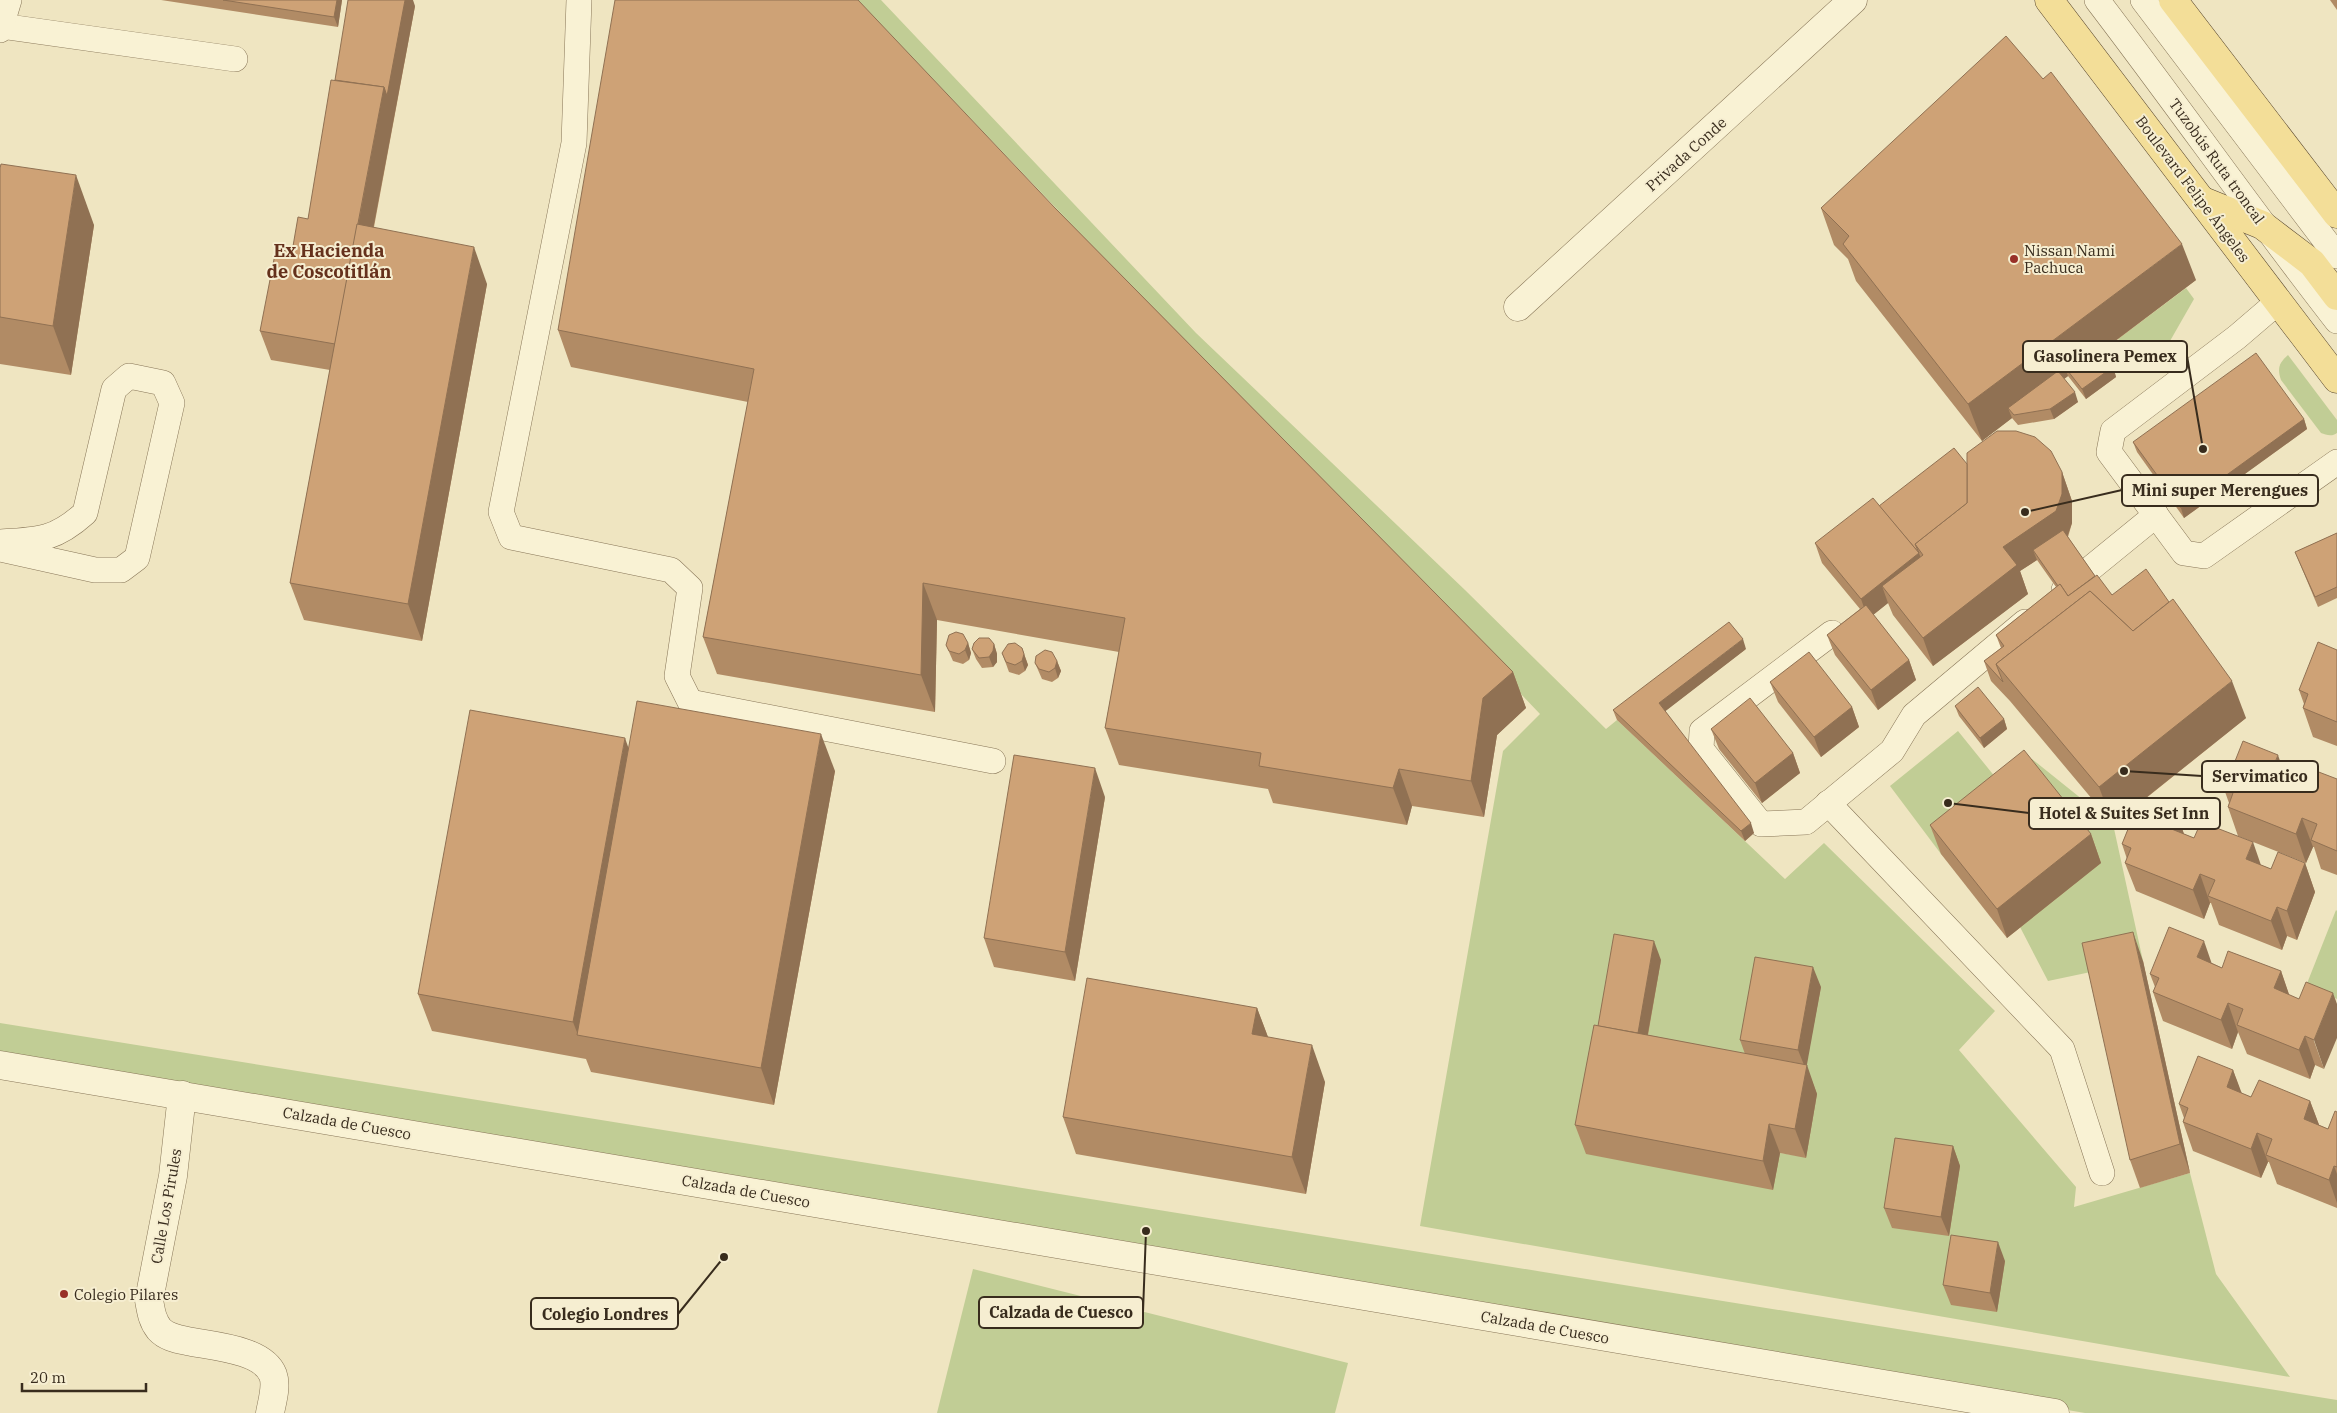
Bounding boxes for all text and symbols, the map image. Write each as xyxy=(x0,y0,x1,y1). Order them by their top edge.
street label: Tuzobús Ruta troncal xyxy=(2165,95,2269,227)
street label: Boulevard Felipe Ángeles xyxy=(2132,112,2254,266)
street label: Privada Conde xyxy=(1642,113,1730,195)
district label: Ex Hacienda de Coscotitlán xyxy=(267,239,392,283)
place label: Nissan Nami Pachuca xyxy=(2024,241,2115,277)
marker: Nissan Nami Pachuca xyxy=(2008,253,2020,265)
callout: Gasolinera Pemex xyxy=(2023,341,2187,372)
text: Gasolinera Pemex xyxy=(2033,346,2177,366)
callout: Mini super Merengues xyxy=(2122,475,2318,506)
text: Mini super Merengues xyxy=(2132,480,2308,500)
callout: Servimatico xyxy=(2202,761,2318,792)
text: Servimatico xyxy=(2212,766,2308,786)
callout: Hotel & Suites Set Inn xyxy=(2029,798,2220,829)
text: Hotel & Suites Set Inn xyxy=(2039,803,2210,823)
street label: Calzada de Cuesco xyxy=(281,1102,413,1144)
street label: Calle Los Pirules xyxy=(147,1147,185,1265)
street label: Calzada de Cuesco xyxy=(680,1170,812,1212)
place label: Colegio Pilares xyxy=(74,1285,178,1304)
marker: Colegio Pilares xyxy=(58,1288,70,1300)
callout: Calzada de Cuesco xyxy=(979,1297,1143,1328)
callout: Colegio Londres xyxy=(531,1298,678,1329)
text: Calzada de Cuesco xyxy=(989,1302,1133,1322)
text: Colegio Londres xyxy=(542,1304,668,1324)
street label: Calzada de Cuesco xyxy=(1479,1306,1611,1348)
scale bar xyxy=(22,1360,146,1392)
text: 20 m xyxy=(30,1368,66,1387)

